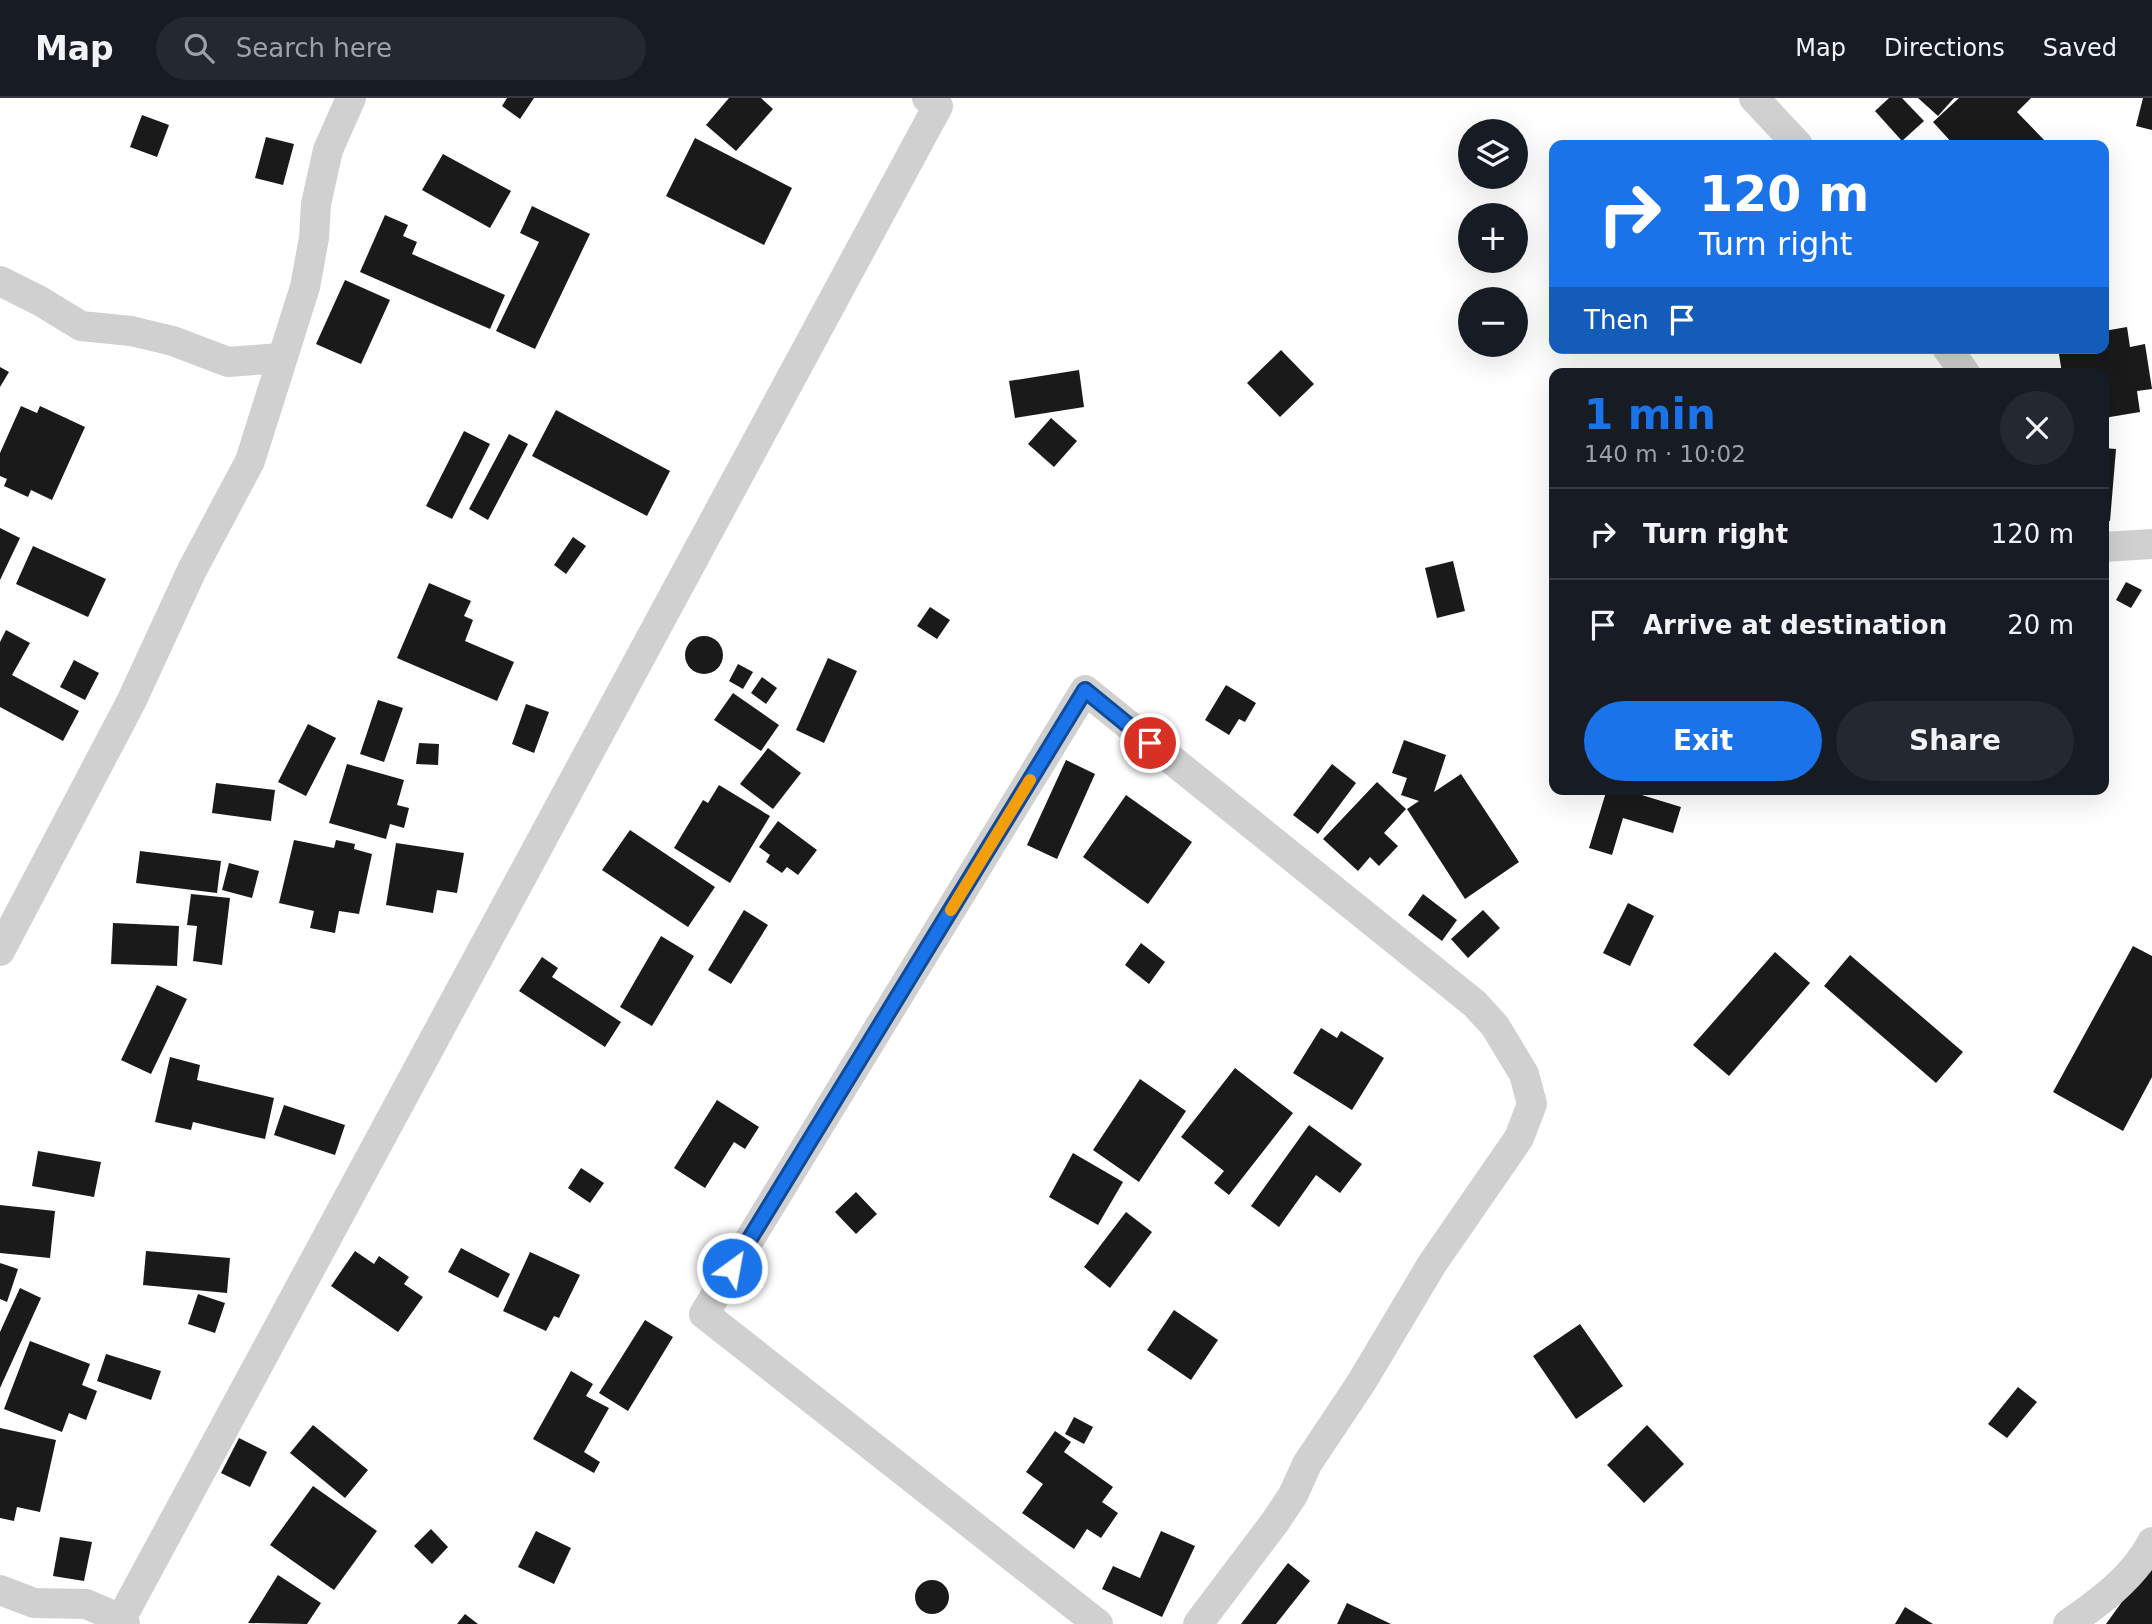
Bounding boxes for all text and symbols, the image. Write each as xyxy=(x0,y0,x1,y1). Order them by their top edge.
search box xyxy=(156,17,646,80)
text: Map xyxy=(35,29,114,68)
icon: search xyxy=(180,29,218,67)
text: Search here xyxy=(236,33,392,63)
text: Map xyxy=(1795,34,1846,62)
text: Directions xyxy=(1884,34,2005,62)
text: Saved xyxy=(2043,34,2117,62)
map controls xyxy=(1458,119,1528,357)
button: layers xyxy=(1458,119,1528,189)
text: 120 m xyxy=(1699,166,1869,223)
icon: right xyxy=(1584,168,1675,259)
button: + xyxy=(1458,203,1528,273)
text: Turn right xyxy=(1699,225,1852,263)
button: − xyxy=(1458,287,1528,357)
icon: arrive xyxy=(1663,301,1701,339)
text: Then xyxy=(1584,305,1649,335)
text: 1 min xyxy=(1584,390,1716,439)
button: close xyxy=(2000,391,2074,465)
text: 140 m · 10:02 xyxy=(1584,441,1746,467)
icon: right xyxy=(1584,515,1622,553)
text: Turn right xyxy=(1643,519,1788,549)
text: 120 m xyxy=(1991,519,2074,549)
icon: arrive xyxy=(1584,606,1622,644)
text: Arrive at destination xyxy=(1643,610,1947,640)
text: 20 m xyxy=(2007,610,2074,640)
button: Exit xyxy=(1584,701,1822,781)
button: Share xyxy=(1836,701,2074,781)
pin xyxy=(1120,713,1180,773)
icon: arrive xyxy=(1131,724,1169,762)
position arrow xyxy=(695,1231,769,1305)

